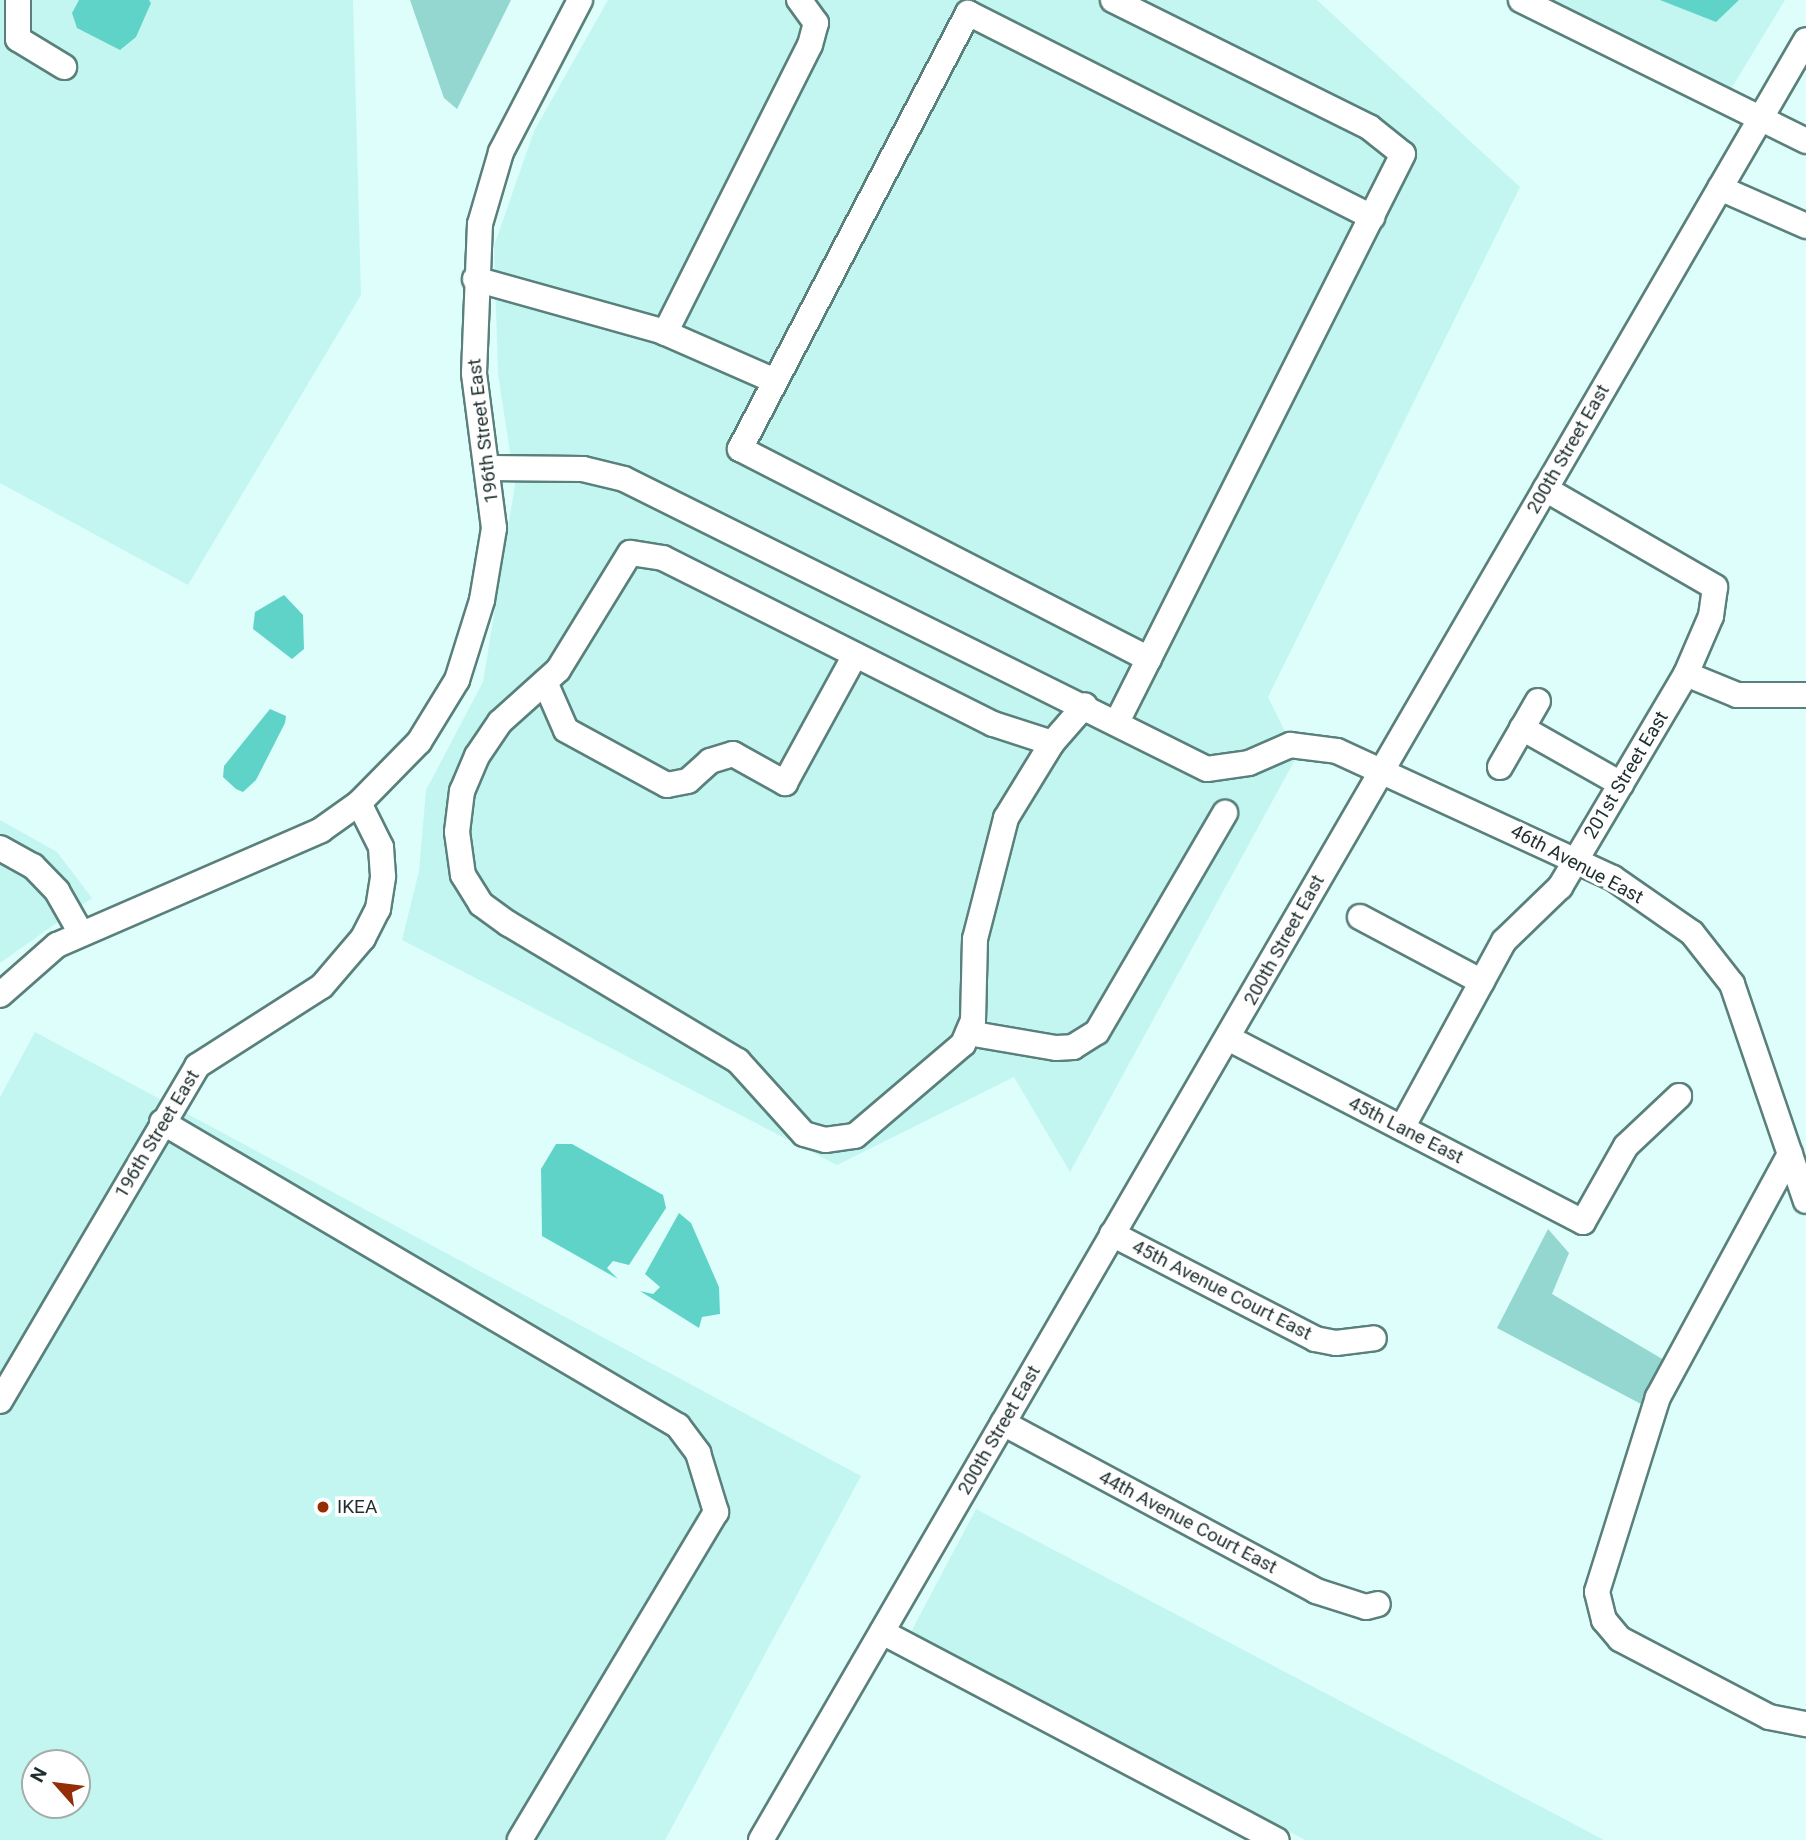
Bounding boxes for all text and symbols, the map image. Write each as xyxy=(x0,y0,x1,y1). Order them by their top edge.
street label: 196th Street East xyxy=(463,357,503,505)
street label: 200th Street East xyxy=(1522,380,1614,518)
street label: 201st Street East xyxy=(1579,707,1673,843)
street label: 46th Avenue East xyxy=(1507,819,1647,909)
street label: 200th Street East xyxy=(1239,871,1329,1009)
street label: 196th Street East xyxy=(110,1066,204,1202)
street label: 45th Lane East xyxy=(1345,1091,1467,1169)
street label: 45th Avenue Court East xyxy=(1129,1235,1315,1345)
street label: 200th Street East xyxy=(953,1361,1045,1499)
street label: 44th Avenue Court East xyxy=(1095,1465,1281,1579)
place label: IKEA xyxy=(337,1496,377,1518)
marker: IKEA xyxy=(315,1499,331,1515)
north arrow xyxy=(21,1749,91,1819)
text: N xyxy=(25,1764,52,1786)

